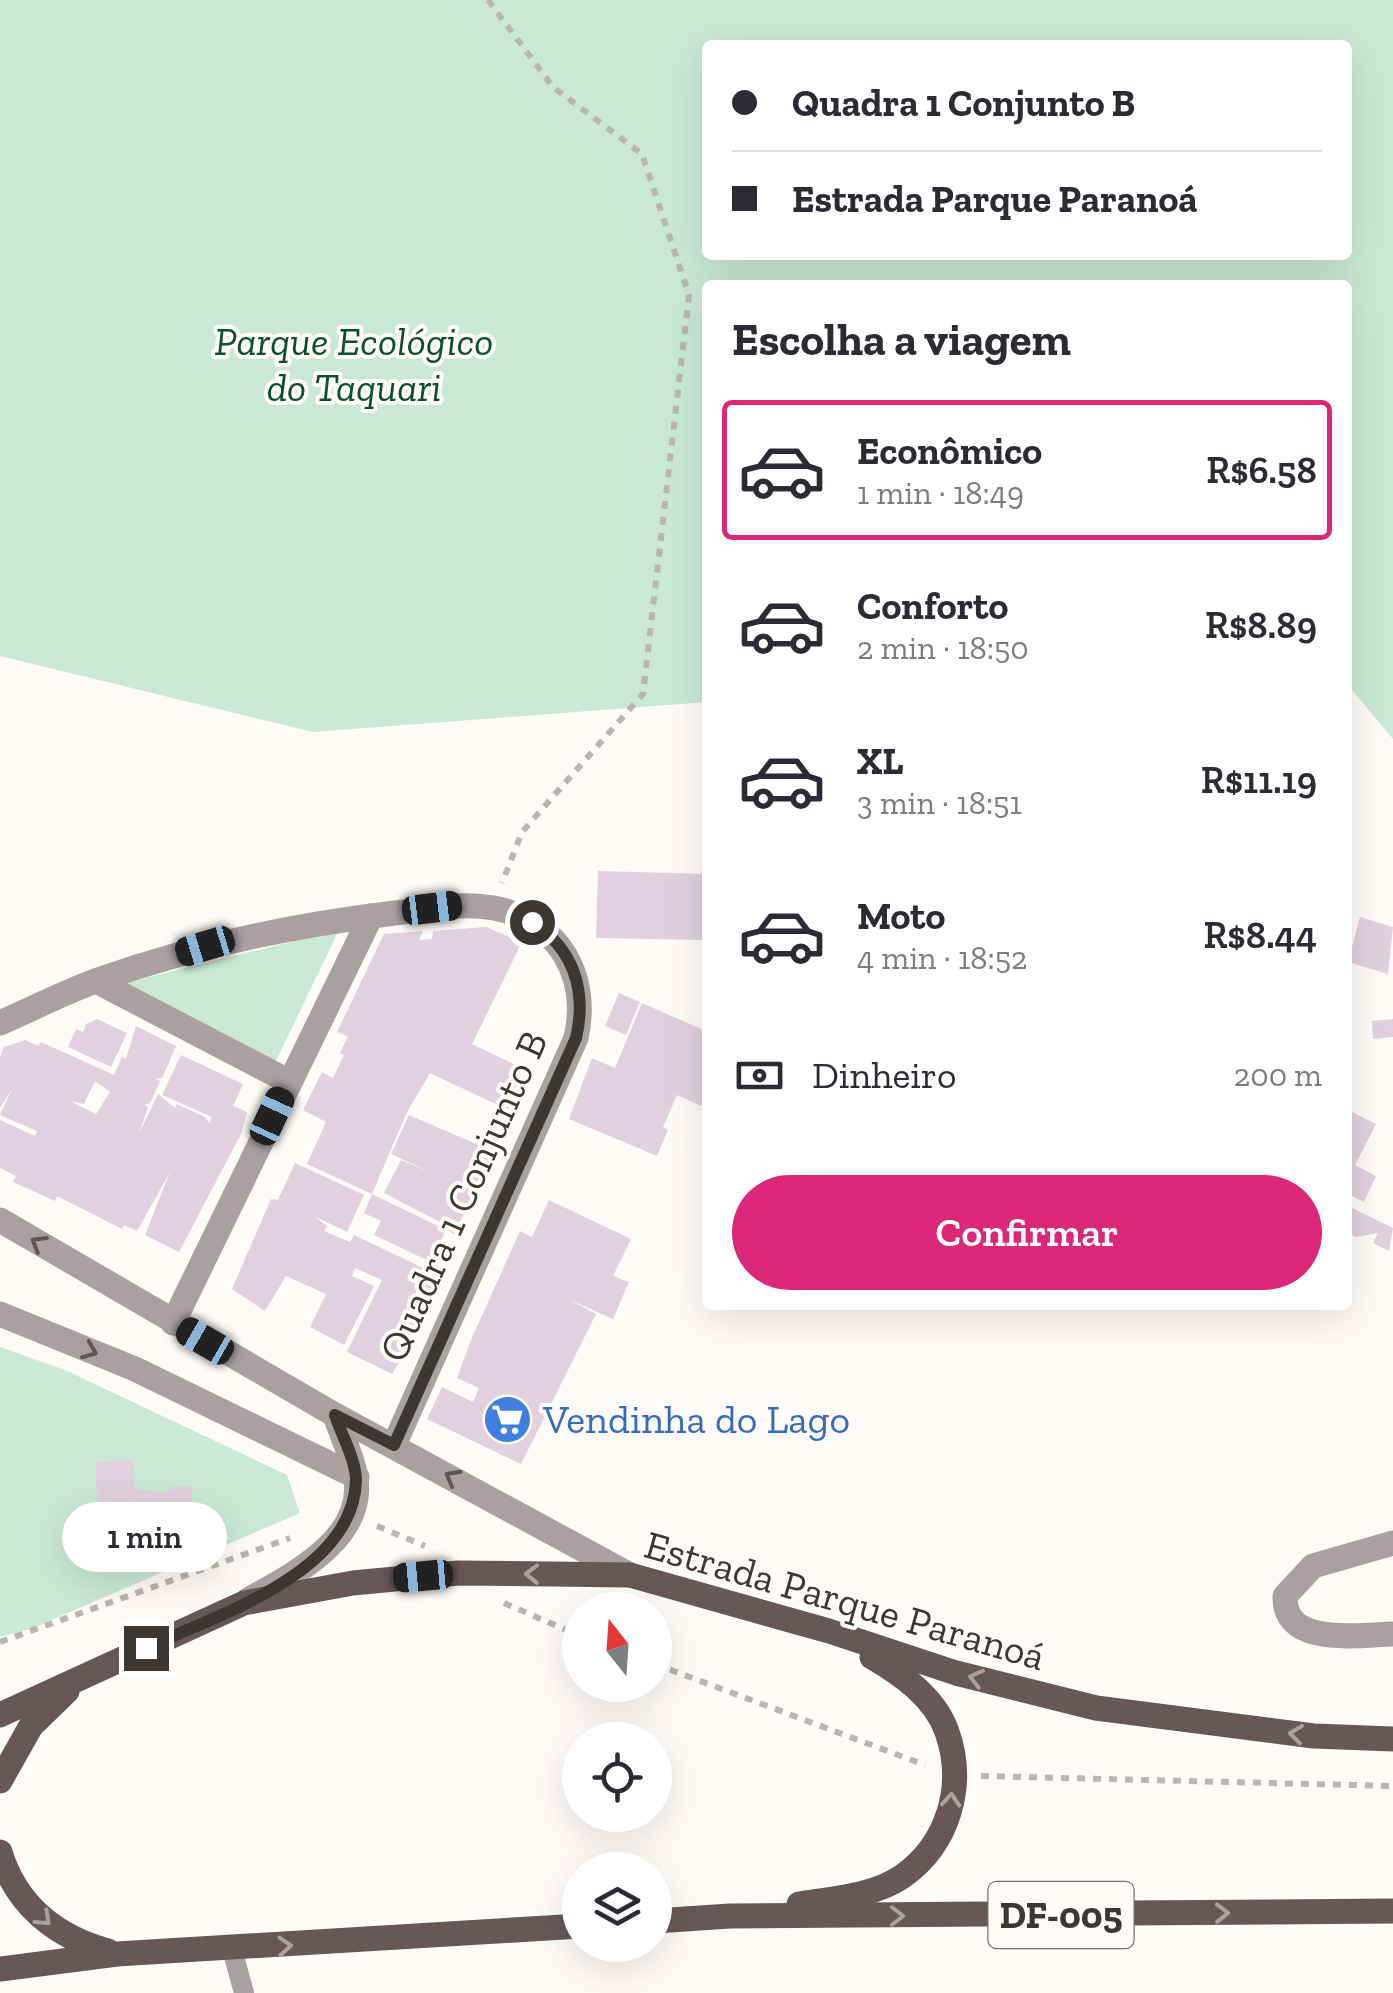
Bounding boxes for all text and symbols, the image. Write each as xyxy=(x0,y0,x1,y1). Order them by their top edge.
text: Quadra 1 Conjunto B xyxy=(792,80,1135,126)
text: Estrada Parque Paranoá xyxy=(792,176,1198,222)
text: Escolha a viagem xyxy=(732,313,1071,367)
park label: Parque Ecológico do Taquari xyxy=(215,317,493,411)
icon: car xyxy=(737,425,827,515)
text: Econômico xyxy=(857,428,1042,474)
text: R$6.58 xyxy=(1206,447,1317,493)
text: 1 min · 18:49 xyxy=(857,474,1024,512)
icon: car xyxy=(737,580,827,670)
text: Conforto xyxy=(857,583,1008,629)
text: R$8.89 xyxy=(1205,602,1317,648)
text: 2 min · 18:50 xyxy=(857,629,1029,667)
icon: car xyxy=(737,735,827,825)
text: XL xyxy=(857,738,904,784)
text: R$11.19 xyxy=(1201,757,1317,803)
text: 3 min · 18:51 xyxy=(857,784,1022,822)
car xyxy=(400,889,464,927)
icon: car xyxy=(737,890,827,980)
text: Moto xyxy=(857,893,945,939)
route start xyxy=(510,900,555,945)
text: R$8.44 xyxy=(1203,912,1317,958)
car xyxy=(172,923,238,969)
text: 4 min · 18:52 xyxy=(857,939,1028,977)
street label: Quadra 1 Conjunto B xyxy=(369,1024,557,1368)
icon: cash xyxy=(732,1048,787,1103)
text: Dinheiro xyxy=(812,1052,956,1098)
text: 200 m xyxy=(1234,1056,1322,1094)
car xyxy=(246,1082,298,1150)
button: Confirmar xyxy=(732,1175,1322,1290)
one-way arrow xyxy=(31,1236,49,1255)
car xyxy=(172,1313,238,1369)
one-way arrow xyxy=(81,1340,98,1360)
supermarket icon: Vendinha do Lago xyxy=(482,1393,534,1445)
place label: Vendinha do Lago xyxy=(542,1395,850,1443)
one-way arrow xyxy=(445,1470,463,1490)
callout: 1 min xyxy=(64,1503,228,1573)
text: 1 min xyxy=(107,1518,182,1556)
street label: Estrada Parque Paranoá xyxy=(639,1520,1051,1680)
car xyxy=(392,1558,454,1594)
one-way arrow xyxy=(524,1563,540,1585)
north arrow xyxy=(562,1592,672,1702)
map controls xyxy=(562,1592,672,1962)
route end xyxy=(124,1626,169,1671)
one-way arrow xyxy=(968,1669,985,1690)
button: locate xyxy=(562,1722,672,1832)
one-way arrow xyxy=(1287,1724,1303,1745)
one-way arrow xyxy=(939,1792,961,1808)
button: layers xyxy=(562,1852,672,1962)
road number: DF-005 xyxy=(988,1882,1134,1948)
one-way arrow xyxy=(1215,1903,1231,1924)
one-way arrow xyxy=(890,1905,906,1927)
one-way arrow xyxy=(32,1908,51,1926)
one-way arrow xyxy=(277,1935,293,1957)

